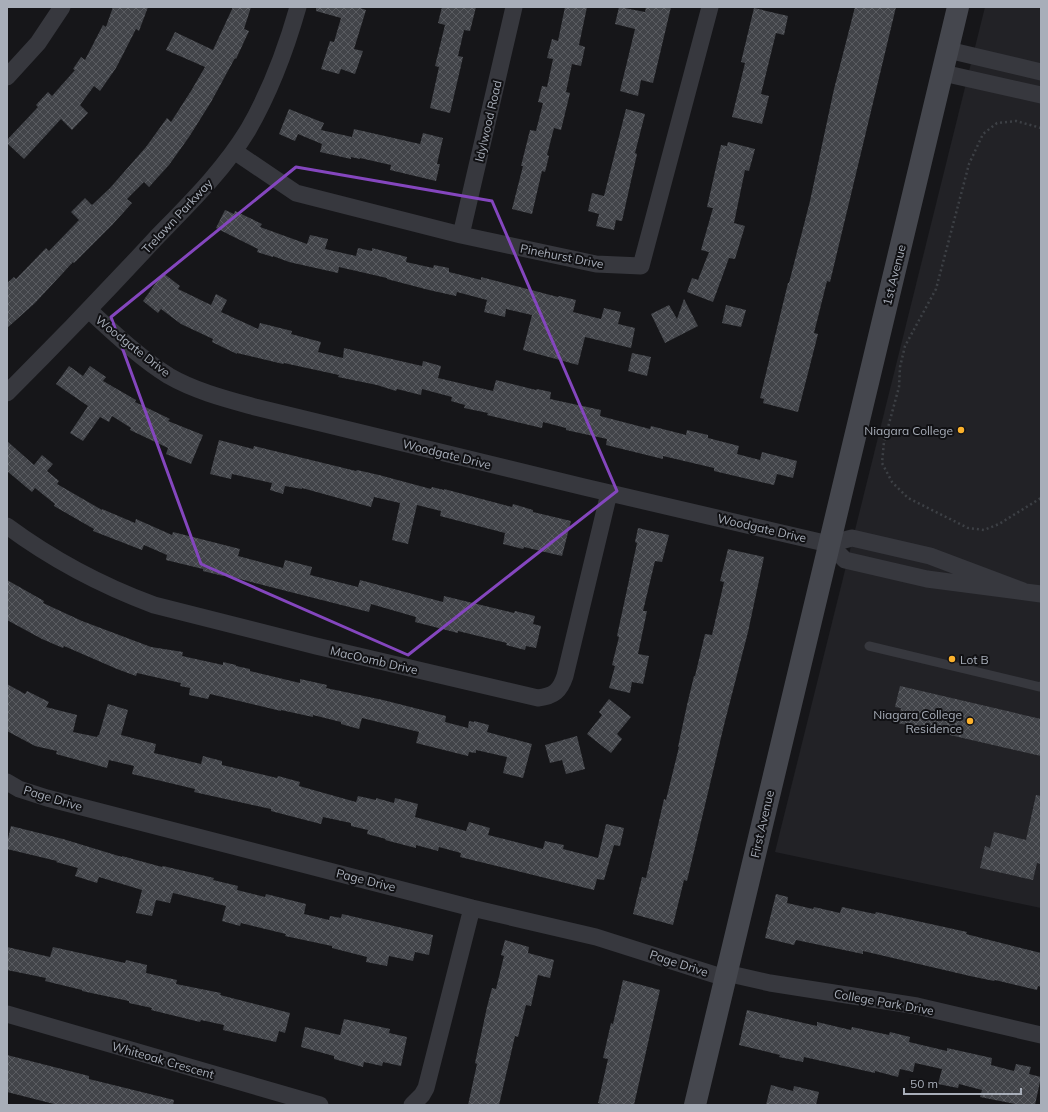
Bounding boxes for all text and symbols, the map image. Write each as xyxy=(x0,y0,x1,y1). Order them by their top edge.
street label: Idylwood Road xyxy=(471,79,505,163)
street label: Trelawn Parkway xyxy=(139,175,216,256)
street label: Pinehurst Drive xyxy=(519,241,605,271)
street label: 1st Avenue xyxy=(879,243,909,307)
street label: Woodgate Drive xyxy=(93,312,173,380)
place label: Niagara College xyxy=(864,423,953,438)
marker: Niagara College xyxy=(956,425,966,435)
street label: Woodgate Drive xyxy=(401,436,493,472)
street label: Woodgate Drive xyxy=(716,510,808,546)
street label: MacOomb Drive xyxy=(329,643,419,677)
place label: Lot B xyxy=(960,652,989,667)
marker: Lot B xyxy=(947,654,957,664)
place label: Niagara College Residence xyxy=(873,707,962,736)
marker: Niagara College Residence xyxy=(965,716,975,726)
street label: Page Drive xyxy=(22,782,84,814)
street label: First Avenue xyxy=(747,789,777,859)
street label: Page Drive xyxy=(335,865,397,895)
street label: Page Drive xyxy=(648,947,710,979)
street label: College Park Drive xyxy=(833,986,935,1018)
street label: Whiteoak Crescent xyxy=(110,1038,216,1082)
scale bar xyxy=(904,1070,1021,1096)
text: 50 m xyxy=(910,1076,938,1091)

